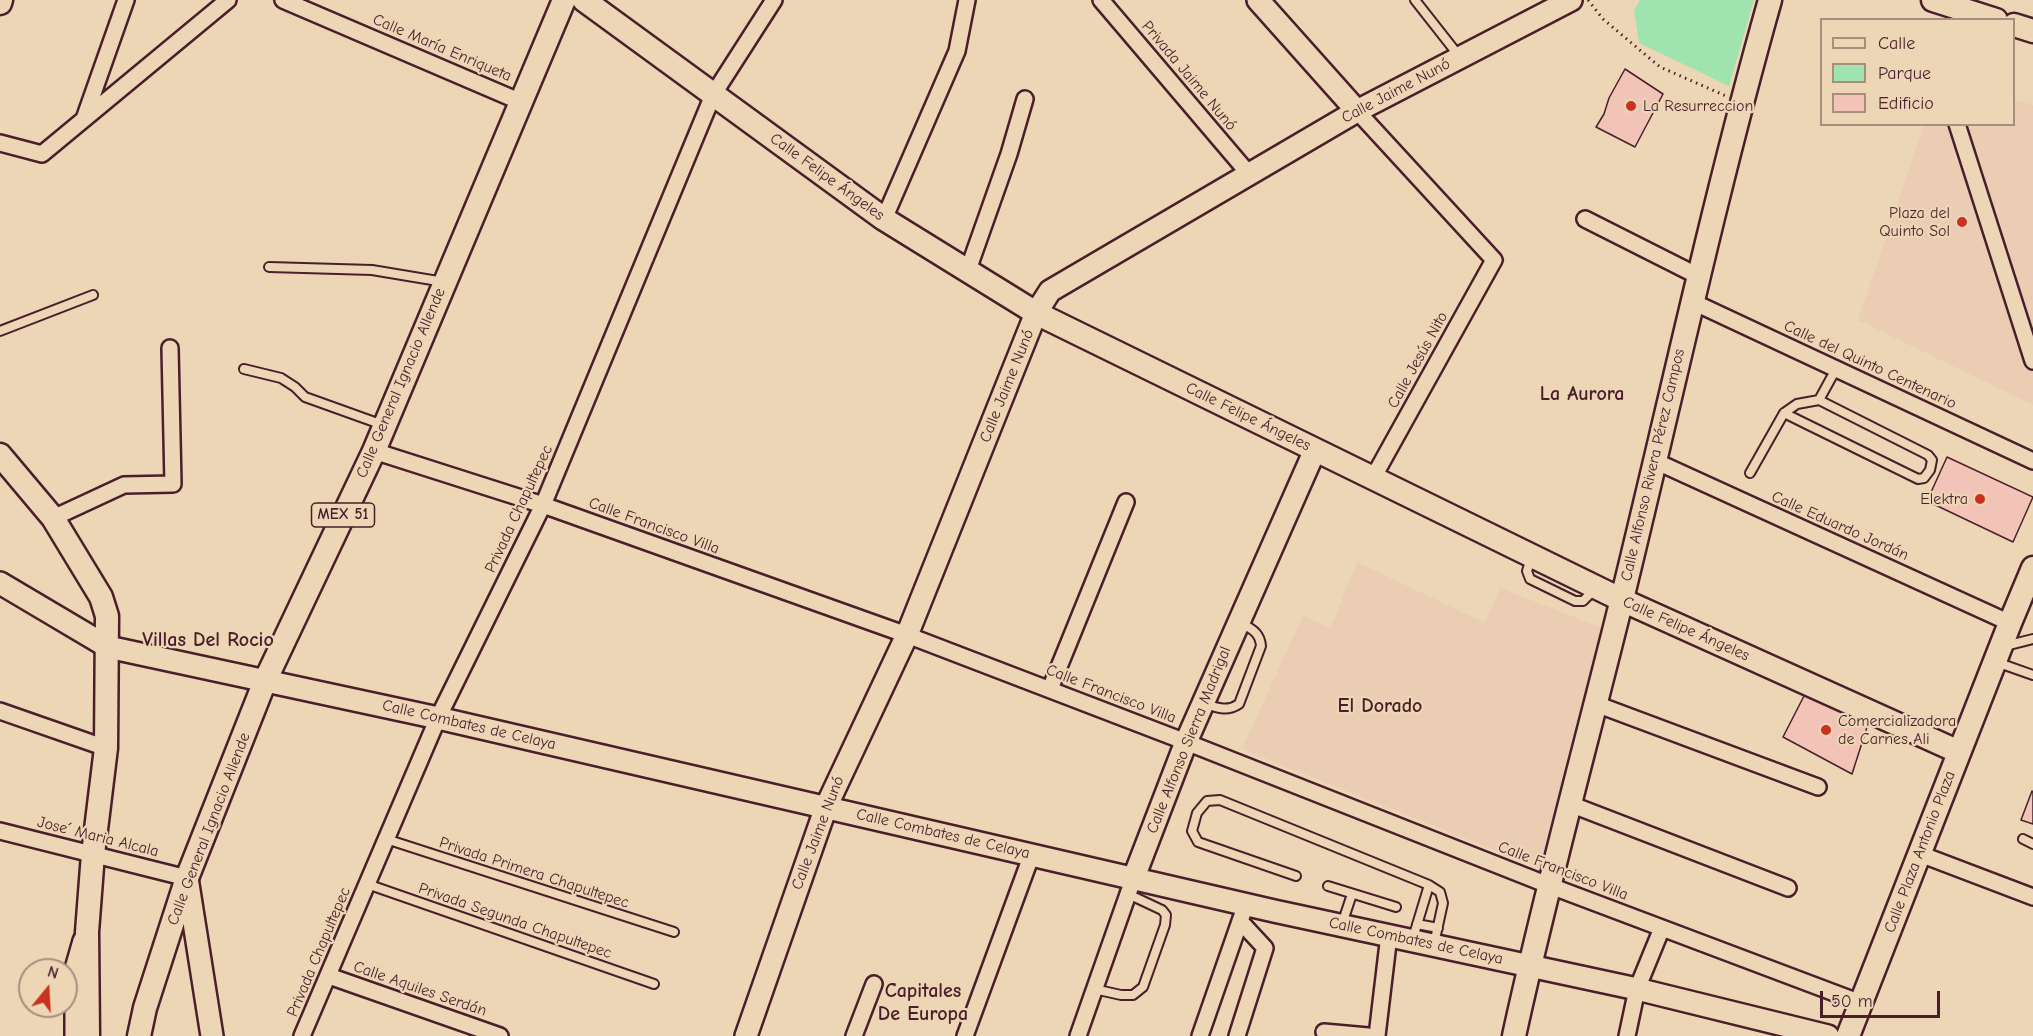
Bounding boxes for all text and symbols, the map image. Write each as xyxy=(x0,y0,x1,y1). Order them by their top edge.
street label: Calle María Enriqueta xyxy=(370,10,514,86)
street label: Privada Jaime Nunó xyxy=(1137,17,1241,135)
legend xyxy=(1820,18,2015,126)
text: Calle xyxy=(1878,33,1915,54)
street label: Calle Jaime Nunó xyxy=(1338,54,1454,128)
text: Parque xyxy=(1878,63,1931,84)
text: Edificio xyxy=(1878,93,1934,114)
place label: La Resurreccion xyxy=(1643,96,1753,116)
marker: La Resurreccion xyxy=(1624,99,1638,113)
street label: Calle Felipe Ángeles xyxy=(766,129,888,225)
place label: Plaza del Quinto Sol xyxy=(1879,203,1950,241)
marker: Plaza del Quinto Sol xyxy=(1955,215,1969,229)
street label: Calle General Ignacio Allende xyxy=(352,285,450,481)
street label: Calle Jesús Nito xyxy=(1384,308,1452,412)
street label: Calle del Quinto Centenario xyxy=(1781,317,1959,413)
street label: Calle Jaime Nunó xyxy=(976,327,1038,445)
street label: Calle Alfonso Rivera Pérez Campos xyxy=(1617,347,1689,583)
street label: Calle Felipe Ángeles xyxy=(1182,378,1314,456)
district label: La Aurora xyxy=(1540,382,1624,406)
street label: Privada Chapultepec xyxy=(481,442,557,576)
street label: Calle Eduardo Jordán xyxy=(1768,487,1912,565)
place label: Elektra xyxy=(1920,489,1968,509)
marker: Elektra xyxy=(1973,492,1987,506)
street label: Calle Francisco Villa xyxy=(586,493,722,559)
road number: MEX 51 xyxy=(312,503,374,527)
street label: Calle Felipe Ángeles xyxy=(1620,592,1752,666)
district label: Villas Del Rocio xyxy=(142,628,274,652)
street label: Calle Alfonso Sierra Madrigal xyxy=(1143,644,1235,836)
street label: Calle Francisco Villa xyxy=(1043,660,1179,728)
district label: El Dorado xyxy=(1338,694,1422,718)
street label: Calle Combates de Celaya xyxy=(380,696,558,754)
place label: Comercializadora de Carnes Ali xyxy=(1838,711,1956,749)
marker: Comercializadora de Carnes Ali xyxy=(1819,723,1833,737)
street label: Calle General Ignacio Allende xyxy=(163,730,255,928)
street label: Calle Plaza Antonio Plaza xyxy=(1880,768,1960,936)
street label: Calle Jaime Nunó xyxy=(787,773,849,893)
street label: Calle Combates de Celaya xyxy=(854,805,1032,863)
street label: Jose´ Maria Alcala xyxy=(35,813,161,861)
street label: Privada Primera Chapultepec xyxy=(437,833,631,913)
street label: Calle Francisco Villa xyxy=(1495,837,1631,905)
street label: Privada Segunda Chapultepec xyxy=(416,879,614,963)
street label: Privada Chapultepec xyxy=(283,884,355,1020)
street label: Calle Combates de Celaya xyxy=(1327,913,1505,969)
street label: Calle Aquiles Serdán xyxy=(351,957,489,1021)
north arrow xyxy=(18,958,78,1018)
text: N xyxy=(45,963,61,983)
district label: Capitales De Europa xyxy=(878,979,968,1026)
scale bar xyxy=(1823,979,1943,1017)
text: 50 m xyxy=(1831,991,1873,1012)

